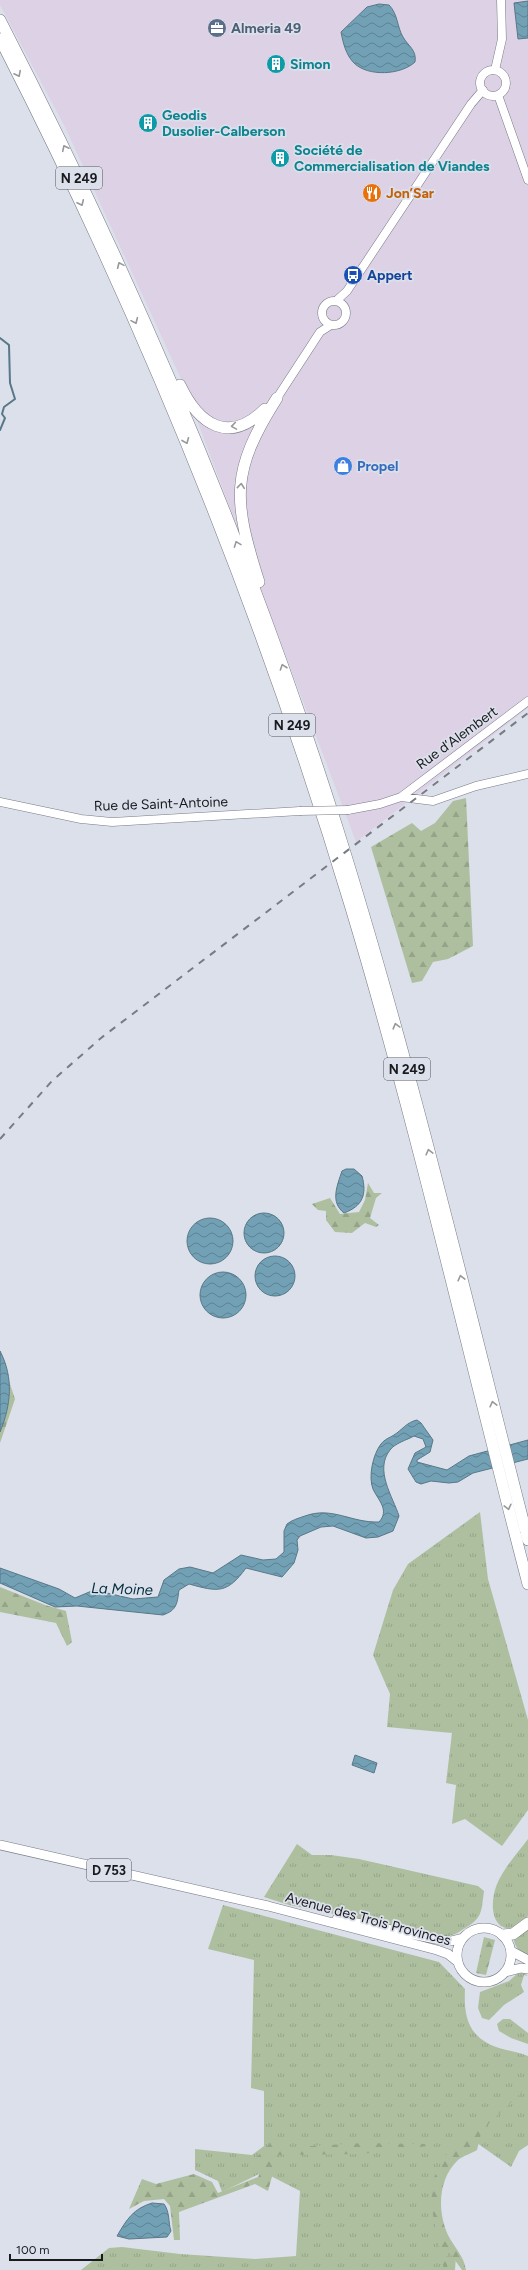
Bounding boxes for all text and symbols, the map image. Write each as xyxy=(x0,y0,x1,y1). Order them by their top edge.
office icon: Almeria 49 xyxy=(206,17,228,39)
place label: Almeria 49 xyxy=(231,20,301,37)
building icon: Simon xyxy=(265,53,287,75)
place label: Simon xyxy=(290,56,331,73)
one-way arrow xyxy=(13,70,21,77)
place label: Geodis Dusolier-Calberson xyxy=(162,107,285,140)
building icon: Geodis Dusolier-Calberson xyxy=(137,112,159,134)
place label: Société de Commercialisation de Viandes xyxy=(294,142,490,175)
one-way arrow xyxy=(62,145,70,152)
building icon: Société de Commercialisation de Viandes xyxy=(269,147,291,169)
road number: N 249 xyxy=(56,167,102,189)
restaurant icon: Jon’Sar xyxy=(361,182,383,204)
place label: Jon’Sar xyxy=(386,185,435,202)
one-way arrow xyxy=(76,199,84,206)
one-way arrow xyxy=(117,262,125,270)
bus stop icon: Appert xyxy=(342,264,364,286)
place label: Appert xyxy=(367,267,413,284)
one-way arrow xyxy=(130,317,138,325)
one-way arrow xyxy=(231,421,237,430)
one-way arrow xyxy=(181,437,189,444)
shop icon: Propel xyxy=(332,455,354,477)
place label: Propel xyxy=(357,458,398,475)
one-way arrow xyxy=(236,483,245,489)
one-way arrow xyxy=(233,540,241,547)
one-way arrow xyxy=(279,664,288,671)
street label: Rue d’Alembert xyxy=(413,703,501,773)
road number: N 249 xyxy=(269,714,315,736)
street label: Rue de Saint-Antoine xyxy=(94,793,229,815)
one-way arrow xyxy=(392,1023,401,1030)
road number: N 249 xyxy=(384,1058,430,1080)
one-way arrow xyxy=(425,1149,434,1156)
one-way arrow xyxy=(457,1275,466,1282)
one-way arrow xyxy=(489,1401,498,1408)
one-way arrow xyxy=(503,1503,512,1510)
water label: La Moine xyxy=(91,1579,153,1599)
road number: D 753 xyxy=(87,1859,131,1881)
street label: Avenue des Trois Provinces xyxy=(283,1889,453,1949)
scale bar xyxy=(10,2236,102,2262)
text: 100 m xyxy=(16,2243,50,2257)

